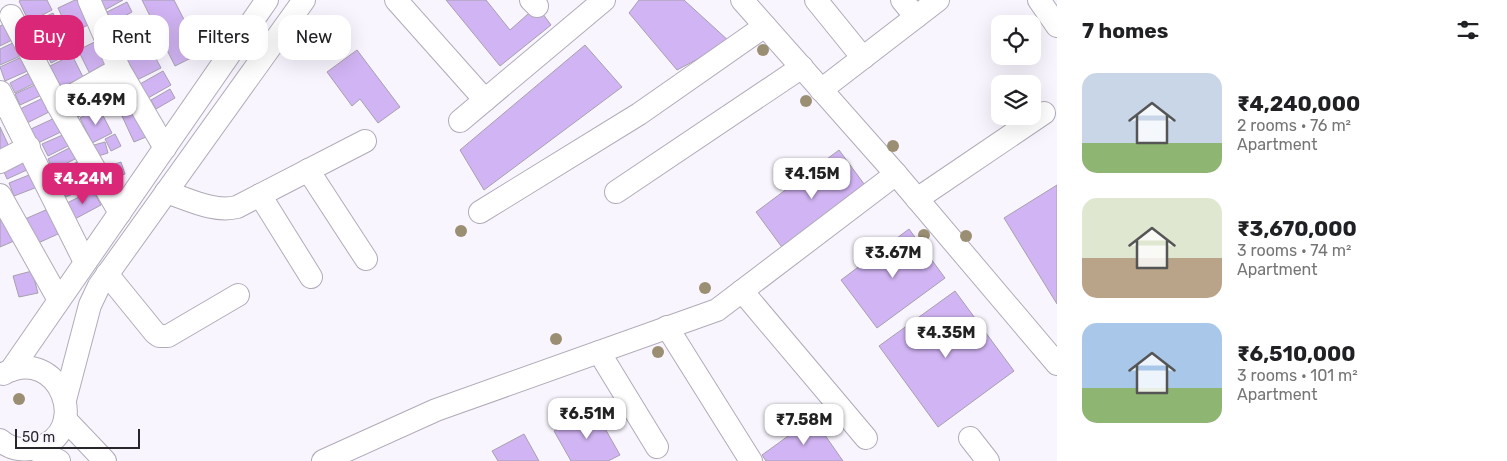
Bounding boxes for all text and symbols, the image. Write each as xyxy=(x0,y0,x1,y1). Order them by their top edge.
chip: Buy xyxy=(15,15,84,60)
chip: Rent xyxy=(94,15,169,60)
chip: Filters xyxy=(179,15,268,60)
chip: New xyxy=(278,15,351,60)
map controls xyxy=(991,15,1041,125)
button: locate xyxy=(991,15,1041,65)
icon: filters xyxy=(1454,16,1482,44)
text: 7 homes xyxy=(1082,18,1168,43)
button: layers xyxy=(991,75,1041,125)
pin: ₹6.49M xyxy=(55,84,137,126)
text: ₹6.49M xyxy=(67,90,125,109)
text: ₹4,240,000 xyxy=(1237,91,1360,116)
icon: home xyxy=(1122,93,1182,153)
text: 2 rooms · 76 m² xyxy=(1237,116,1351,135)
text: Apartment xyxy=(1237,135,1317,154)
pin: ₹4.15M xyxy=(771,158,853,200)
pin: ₹4.24M xyxy=(42,162,124,205)
text: ₹4.15M xyxy=(784,164,840,183)
text: ₹4.24M xyxy=(53,169,113,188)
text: ₹3,670,000 xyxy=(1237,216,1357,241)
icon: home xyxy=(1122,218,1182,278)
pin: ₹3.67M xyxy=(852,236,934,279)
text: 3 rooms · 74 m² xyxy=(1237,241,1352,260)
text: ₹3.67M xyxy=(865,243,921,262)
text: Apartment xyxy=(1237,260,1317,279)
pin: ₹4.35M xyxy=(905,316,987,359)
text: ₹4.35M xyxy=(916,323,976,342)
text: ₹6,510,000 xyxy=(1237,341,1356,366)
icon: home xyxy=(1122,343,1182,403)
text: 3 rooms · 101 m² xyxy=(1237,366,1358,385)
text: Apartment xyxy=(1237,385,1317,404)
pin: ₹6.51M xyxy=(546,398,628,440)
text: ₹6.51M xyxy=(559,404,615,423)
pin: ₹7.58M xyxy=(763,404,845,446)
text: ₹7.58M xyxy=(776,410,832,429)
scale bar xyxy=(15,426,140,449)
text: 50 m xyxy=(22,429,55,446)

